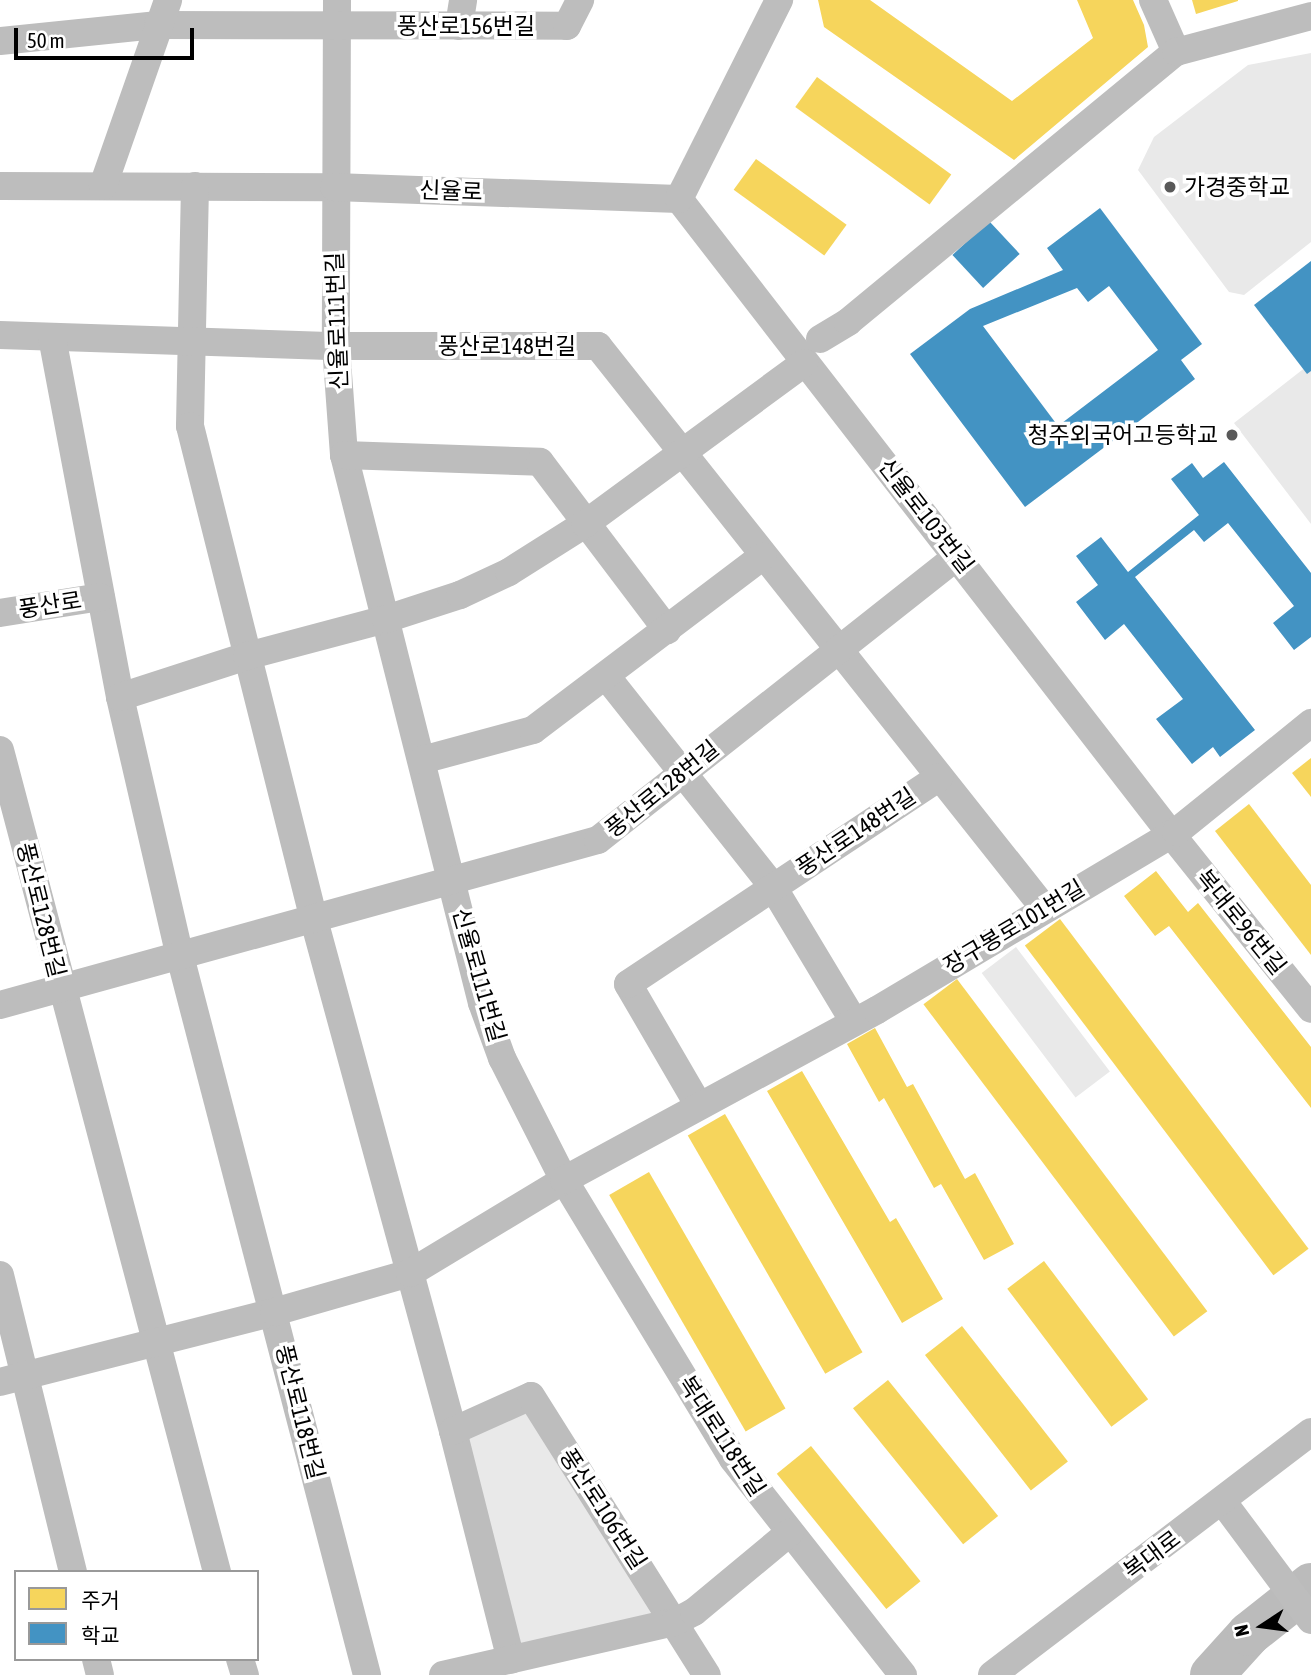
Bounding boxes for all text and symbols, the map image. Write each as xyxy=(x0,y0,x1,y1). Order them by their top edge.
street label: 풍산로156번길 xyxy=(397,12,535,40)
scale bar xyxy=(18,14,198,58)
text: 50 m xyxy=(27,28,65,52)
place label: 가경중학교 xyxy=(1184,173,1290,201)
street label: 신율로 xyxy=(419,176,483,206)
marker: 가경중학교 xyxy=(1162,179,1178,195)
street label: 신율로111번길 xyxy=(321,251,353,391)
street label: 풍산로148번길 xyxy=(438,332,576,360)
place label: 청주외국어고등학교 xyxy=(1028,421,1218,449)
marker: 청주외국어고등학교 xyxy=(1224,427,1240,443)
street label: 신율로103번길 xyxy=(873,453,979,579)
street label: 풍산로 xyxy=(16,586,84,624)
street label: 풍산로128번길 xyxy=(600,735,724,843)
street label: 풍산로148번길 xyxy=(791,782,921,882)
street label: 풍산로128번길 xyxy=(11,840,71,980)
street label: 복대로96번길 xyxy=(1190,864,1292,980)
street label: 장구봉로101번길 xyxy=(939,874,1089,980)
street label: 신율로111번길 xyxy=(447,905,511,1045)
street label: 풍산로118번길 xyxy=(270,1342,330,1482)
street label: 복대로118번길 xyxy=(673,1371,771,1501)
street label: 풍산로106번길 xyxy=(554,1444,652,1574)
street label: 복대로 xyxy=(1118,1525,1186,1585)
legend xyxy=(14,1570,259,1661)
text: 주거 xyxy=(81,1588,120,1612)
north arrow xyxy=(1227,1591,1297,1661)
text: 학교 xyxy=(81,1623,120,1647)
text: N xyxy=(1230,1623,1254,1639)

